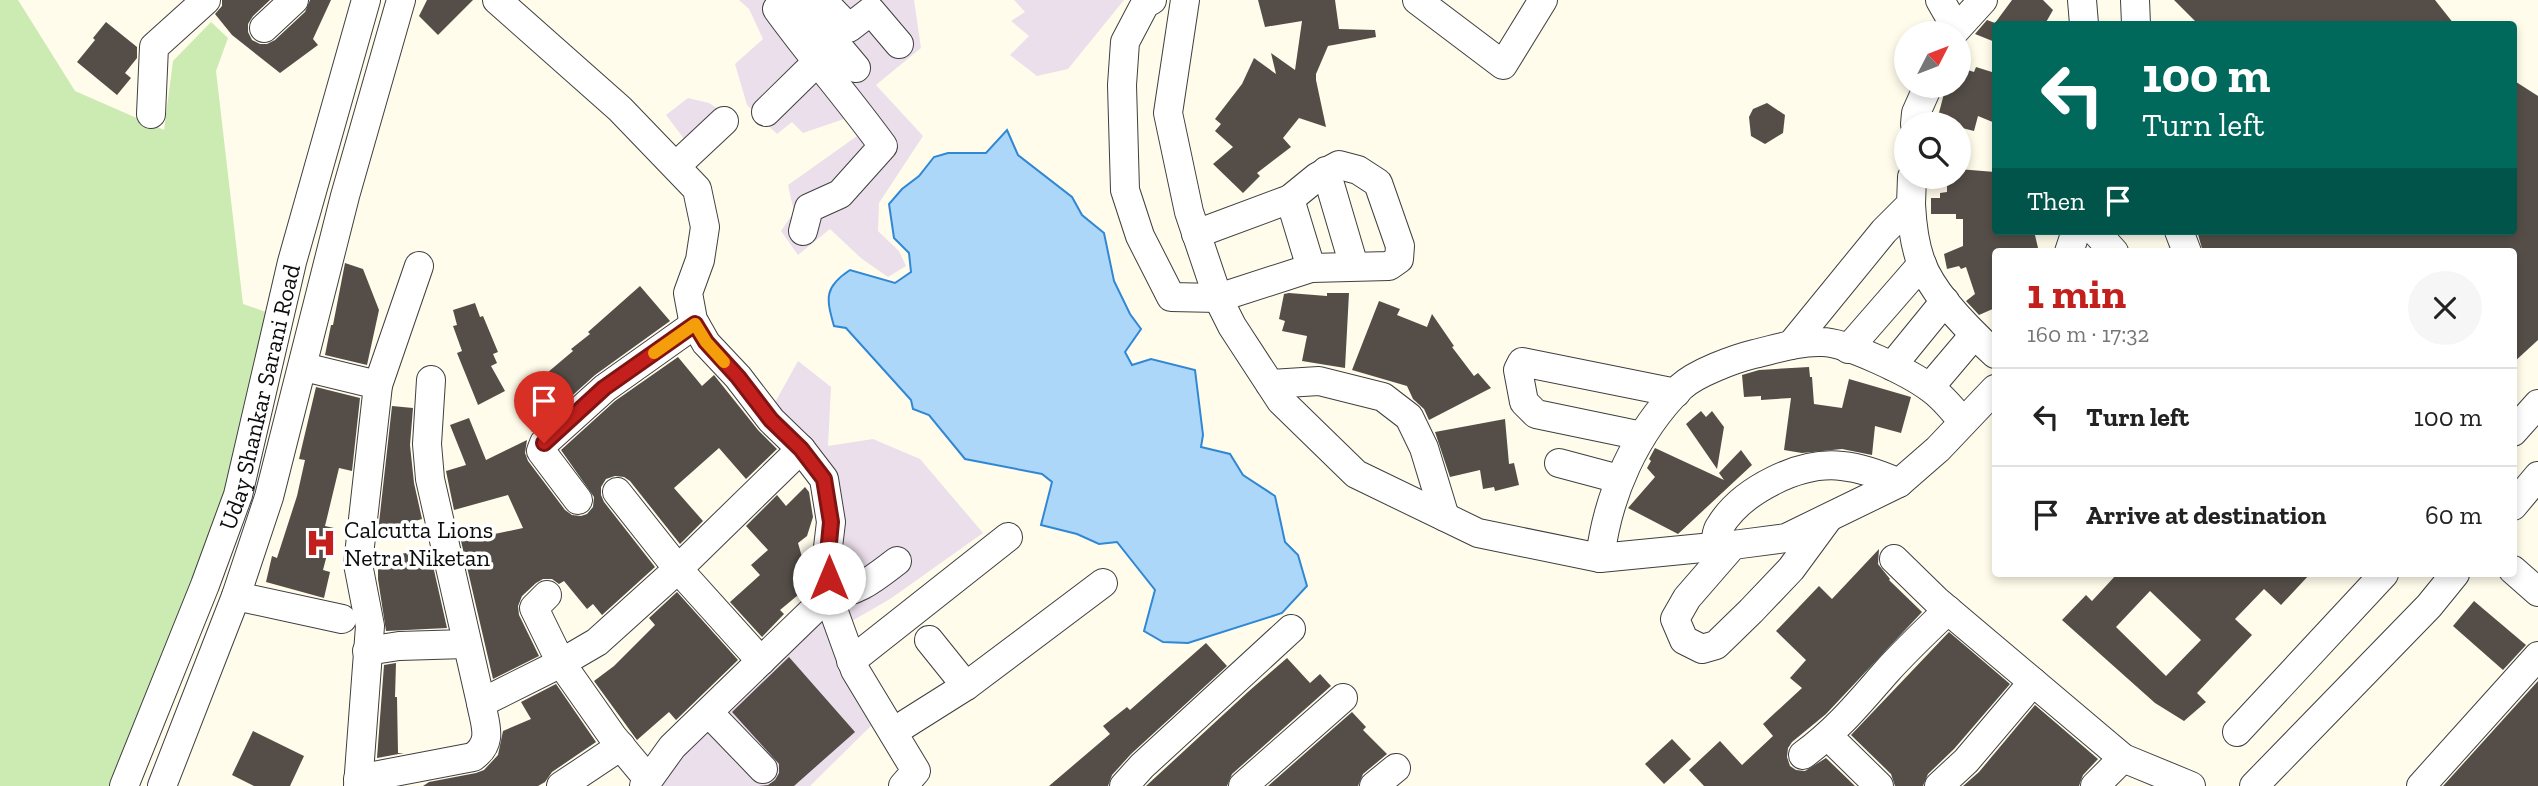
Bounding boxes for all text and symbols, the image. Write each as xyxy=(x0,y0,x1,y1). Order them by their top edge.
north arrow xyxy=(1894,21,1970,98)
map controls xyxy=(1894,21,1971,189)
text: 100 m xyxy=(2142,46,2270,105)
icon: left xyxy=(2027,49,2118,140)
text: Turn left xyxy=(2142,106,2264,144)
button: search xyxy=(1894,112,1971,189)
icon: arrive xyxy=(2099,182,2137,220)
text: Then xyxy=(2027,185,2085,217)
street label: Uday Shankar Sarani Road xyxy=(212,261,306,534)
text: 1 min xyxy=(2027,268,2126,319)
button: close xyxy=(2408,271,2482,345)
text: 160 m · 17:32 xyxy=(2027,320,2149,348)
pin xyxy=(514,371,574,443)
icon: arrive xyxy=(525,382,563,420)
icon: left xyxy=(2027,398,2065,436)
text: Turn left xyxy=(2086,401,2189,433)
text: 100 m xyxy=(2414,401,2482,433)
icon: arrive xyxy=(2027,496,2065,534)
text: Arrive at destination xyxy=(2086,499,2326,531)
text: 60 m xyxy=(2425,499,2482,531)
place label: Calcutta Lions Netra Niketan xyxy=(344,515,493,572)
hospital icon: Calcutta Lions Netra Niketan xyxy=(304,526,338,560)
position arrow xyxy=(792,541,866,615)

